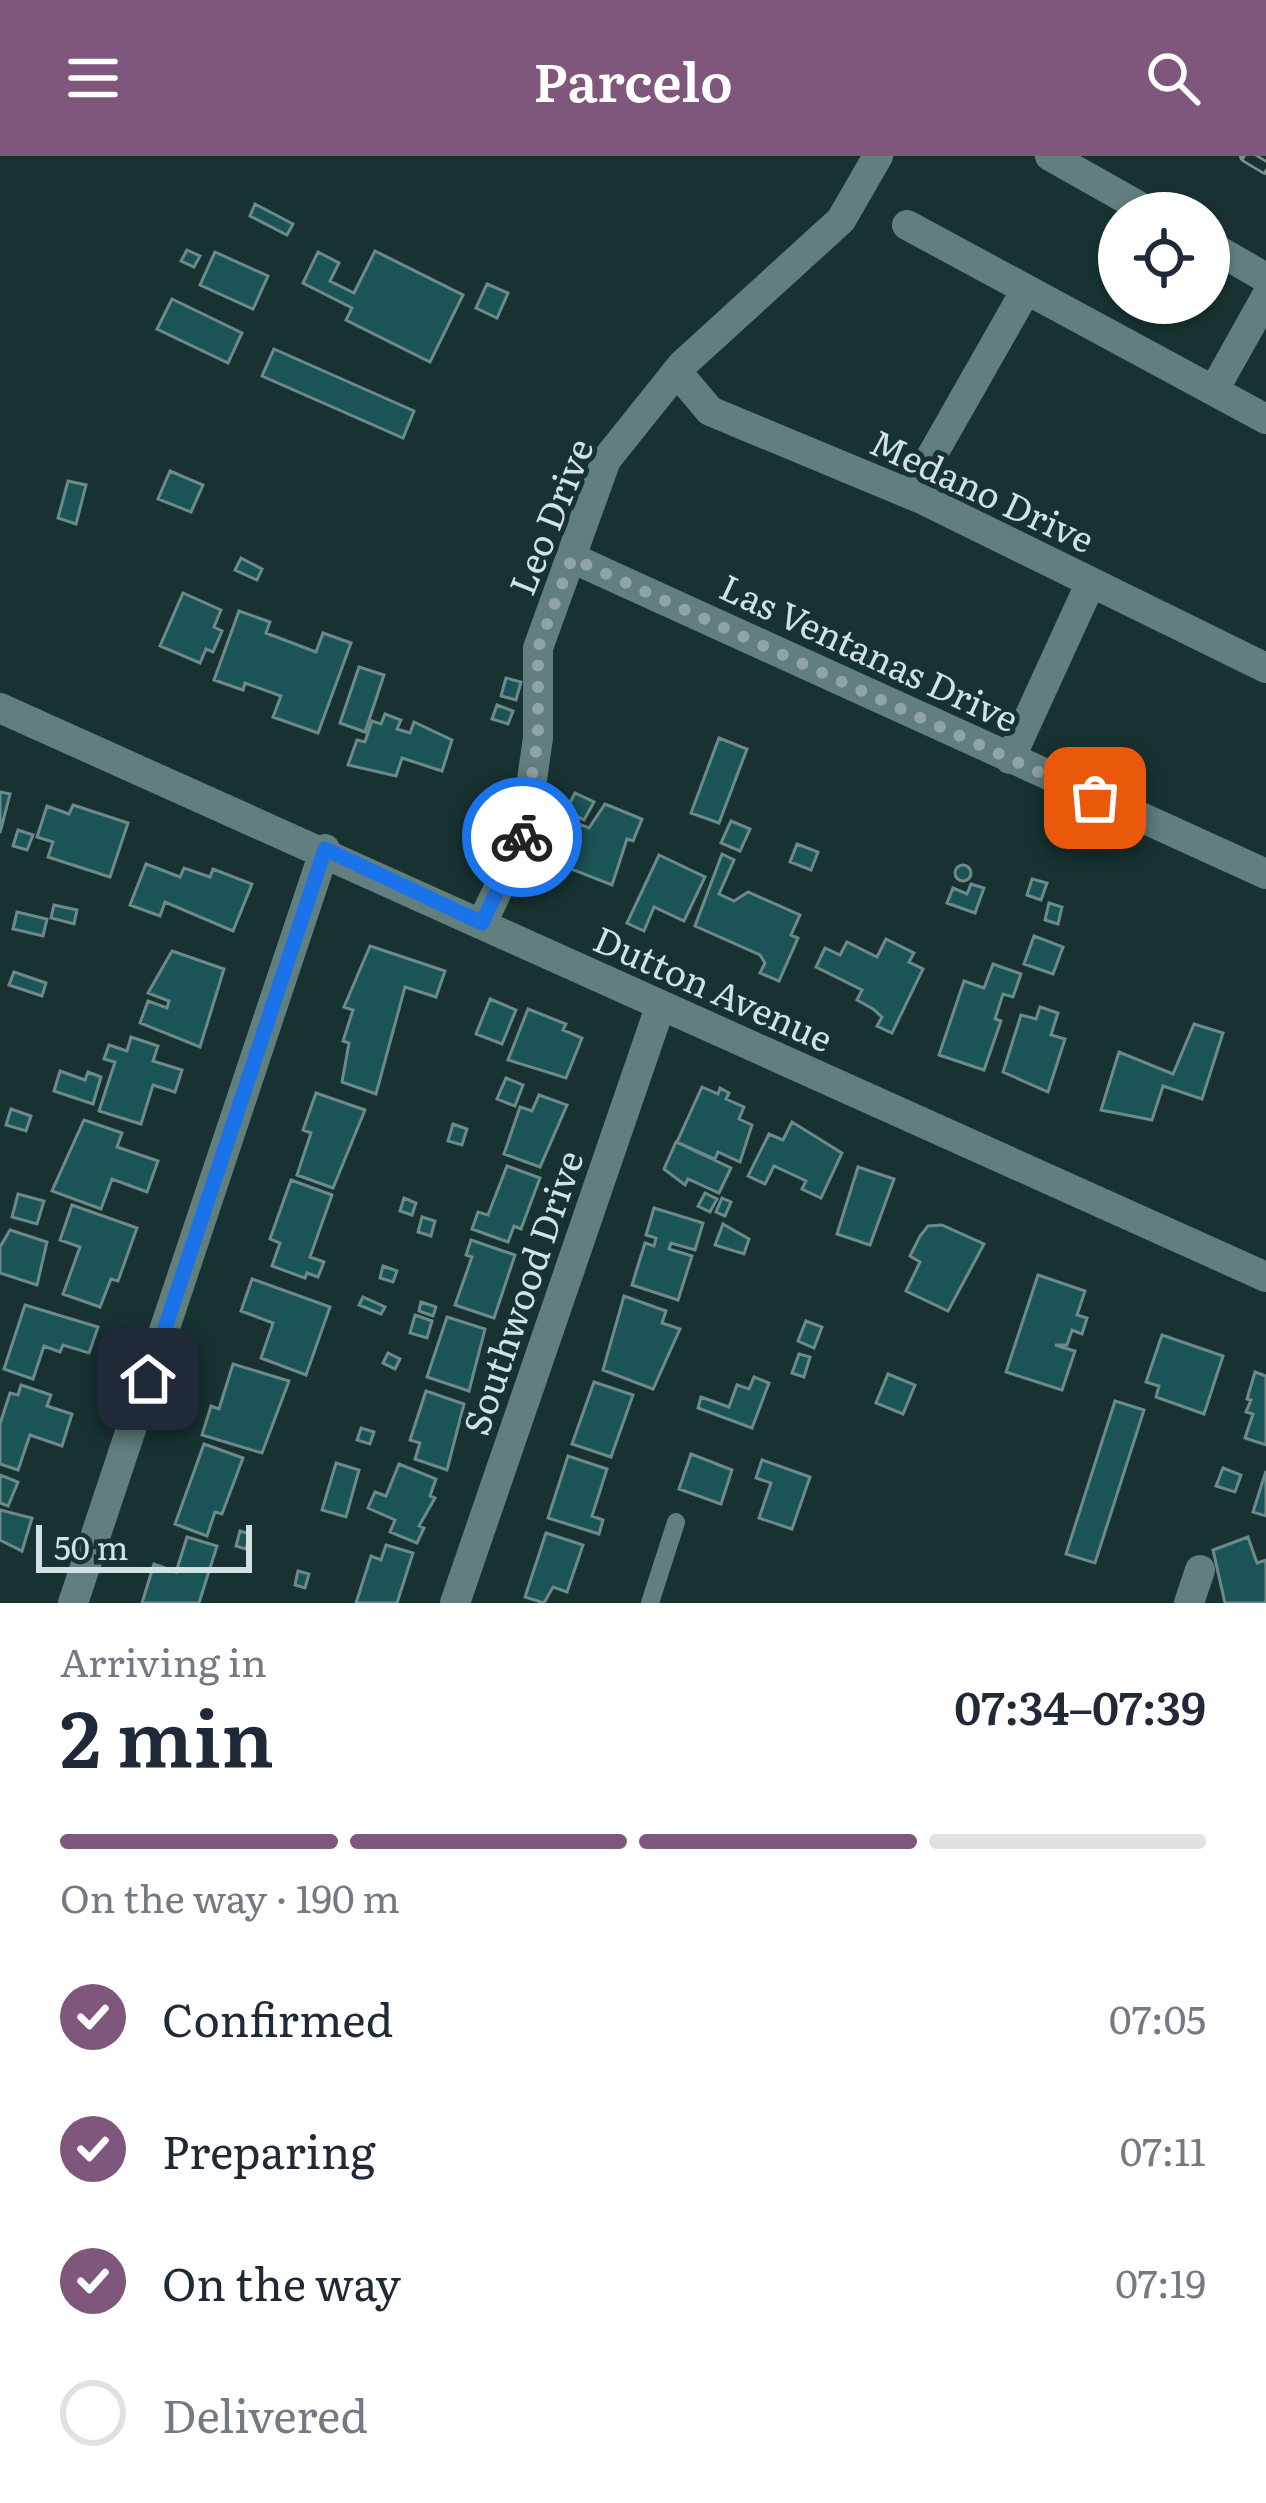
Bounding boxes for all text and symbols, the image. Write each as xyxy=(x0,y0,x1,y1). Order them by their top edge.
text: Parcelo xyxy=(533,38,733,119)
icon: menu xyxy=(60,45,126,111)
icon: search xyxy=(1140,45,1206,111)
map controls xyxy=(1098,192,1230,324)
button: locate xyxy=(1098,192,1230,324)
street label: Medano Drive xyxy=(862,414,1104,564)
street label: Leo Drive xyxy=(494,430,604,602)
street label: Las Ventanas Drive xyxy=(712,559,1028,743)
pin xyxy=(1044,747,1146,849)
icon: bag xyxy=(1062,765,1128,831)
courier xyxy=(462,777,582,897)
icon: bike xyxy=(489,804,555,870)
street label: Dutton Avenue xyxy=(586,911,842,1063)
street label: Southwood Drive xyxy=(447,1143,595,1441)
pin xyxy=(97,1328,199,1430)
icon: home xyxy=(115,1346,181,1412)
scale bar xyxy=(36,1519,252,1572)
text: 50 m xyxy=(54,1521,128,1570)
text: Arriving in xyxy=(60,1631,267,1689)
text: 07:34–07:39 xyxy=(954,1672,1206,1739)
text: 2 min xyxy=(60,1676,274,1792)
text: On the way · 190 m xyxy=(60,1867,400,1925)
icon: check xyxy=(60,1984,126,2050)
text: Confirmed xyxy=(162,1984,393,2051)
text: 07:05 xyxy=(1109,1988,1206,2046)
icon: check xyxy=(60,2116,126,2182)
text: Preparing xyxy=(162,2116,376,2183)
text: 07:11 xyxy=(1120,2120,1206,2178)
icon: check xyxy=(60,2248,126,2314)
text: On the way xyxy=(162,2248,401,2315)
text: 07:19 xyxy=(1115,2252,1206,2310)
text: Delivered xyxy=(162,2380,368,2447)

